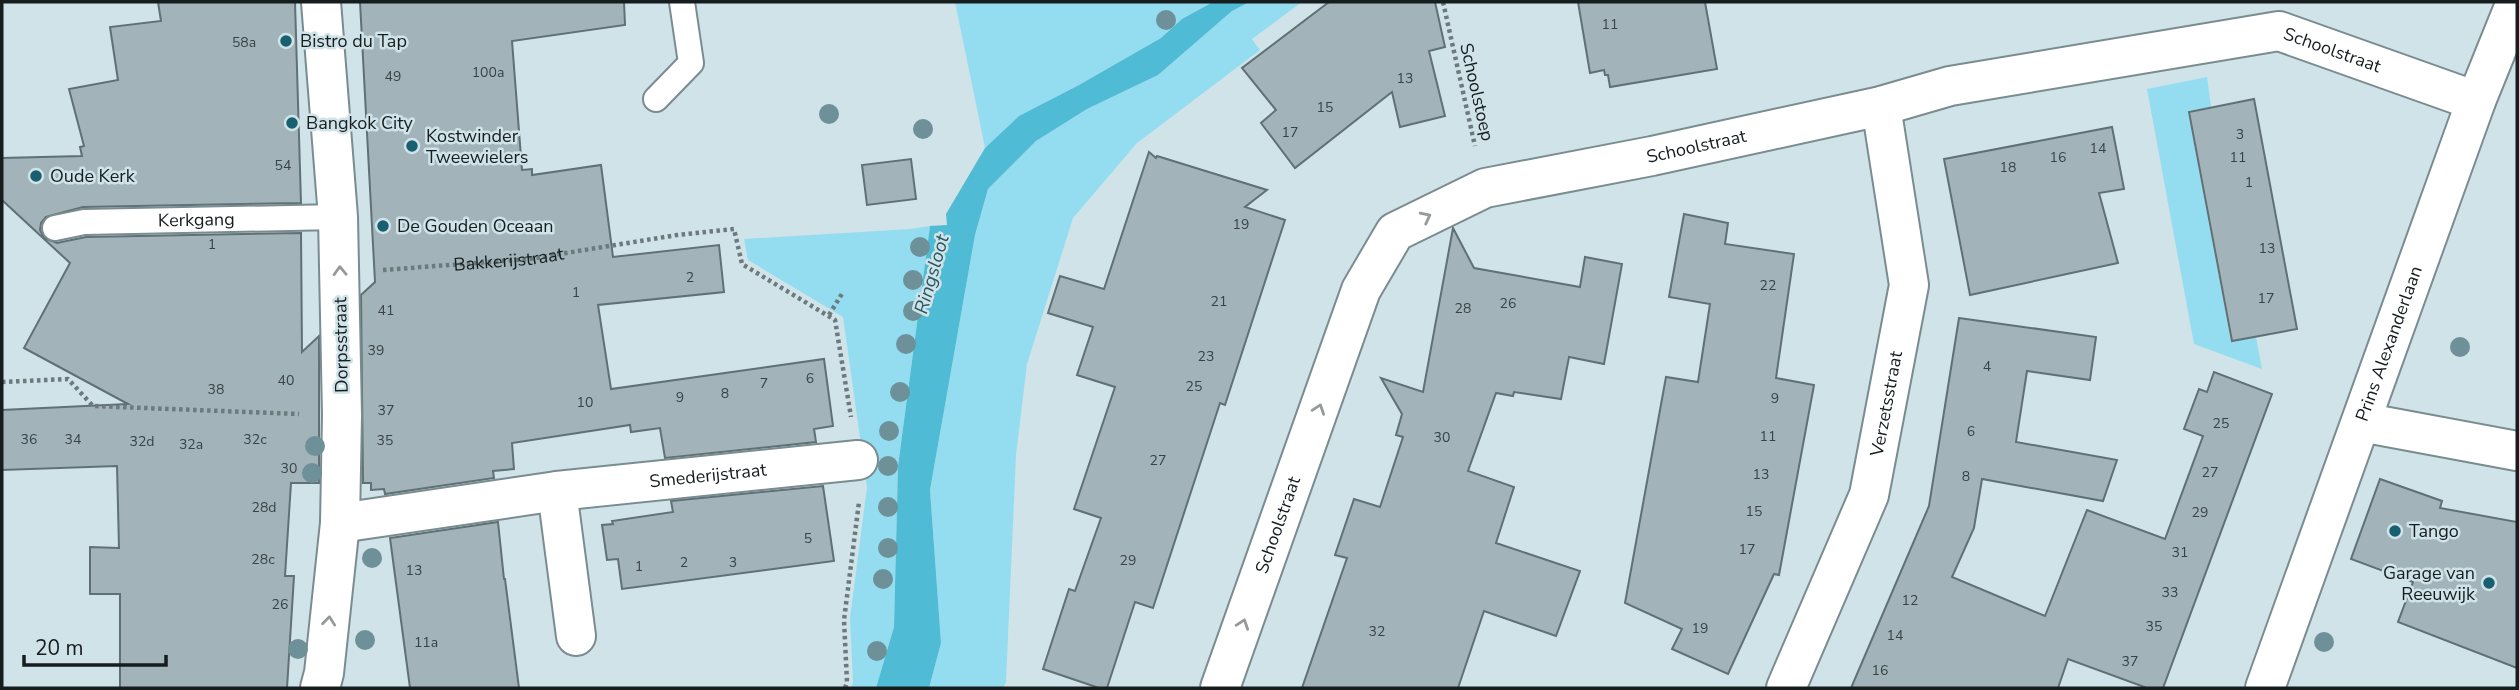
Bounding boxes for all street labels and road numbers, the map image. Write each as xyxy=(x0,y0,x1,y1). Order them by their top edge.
street label: Schoolstraat xyxy=(2280,22,2385,78)
street label: Schoolstoep xyxy=(1454,41,1500,143)
street label: Schoolstraat xyxy=(1644,124,1749,169)
street label: Kerkgang xyxy=(158,207,235,233)
street label: Bakkerijstraat xyxy=(453,241,566,277)
street label: Prins Alexanderlaan xyxy=(2350,263,2428,425)
street label: Dorpsstraat xyxy=(328,296,354,393)
street label: Verzetsstraat xyxy=(1864,348,1908,459)
street label: Smederijstraat xyxy=(648,457,768,493)
street label: Schoolstraat xyxy=(1249,472,1306,577)

